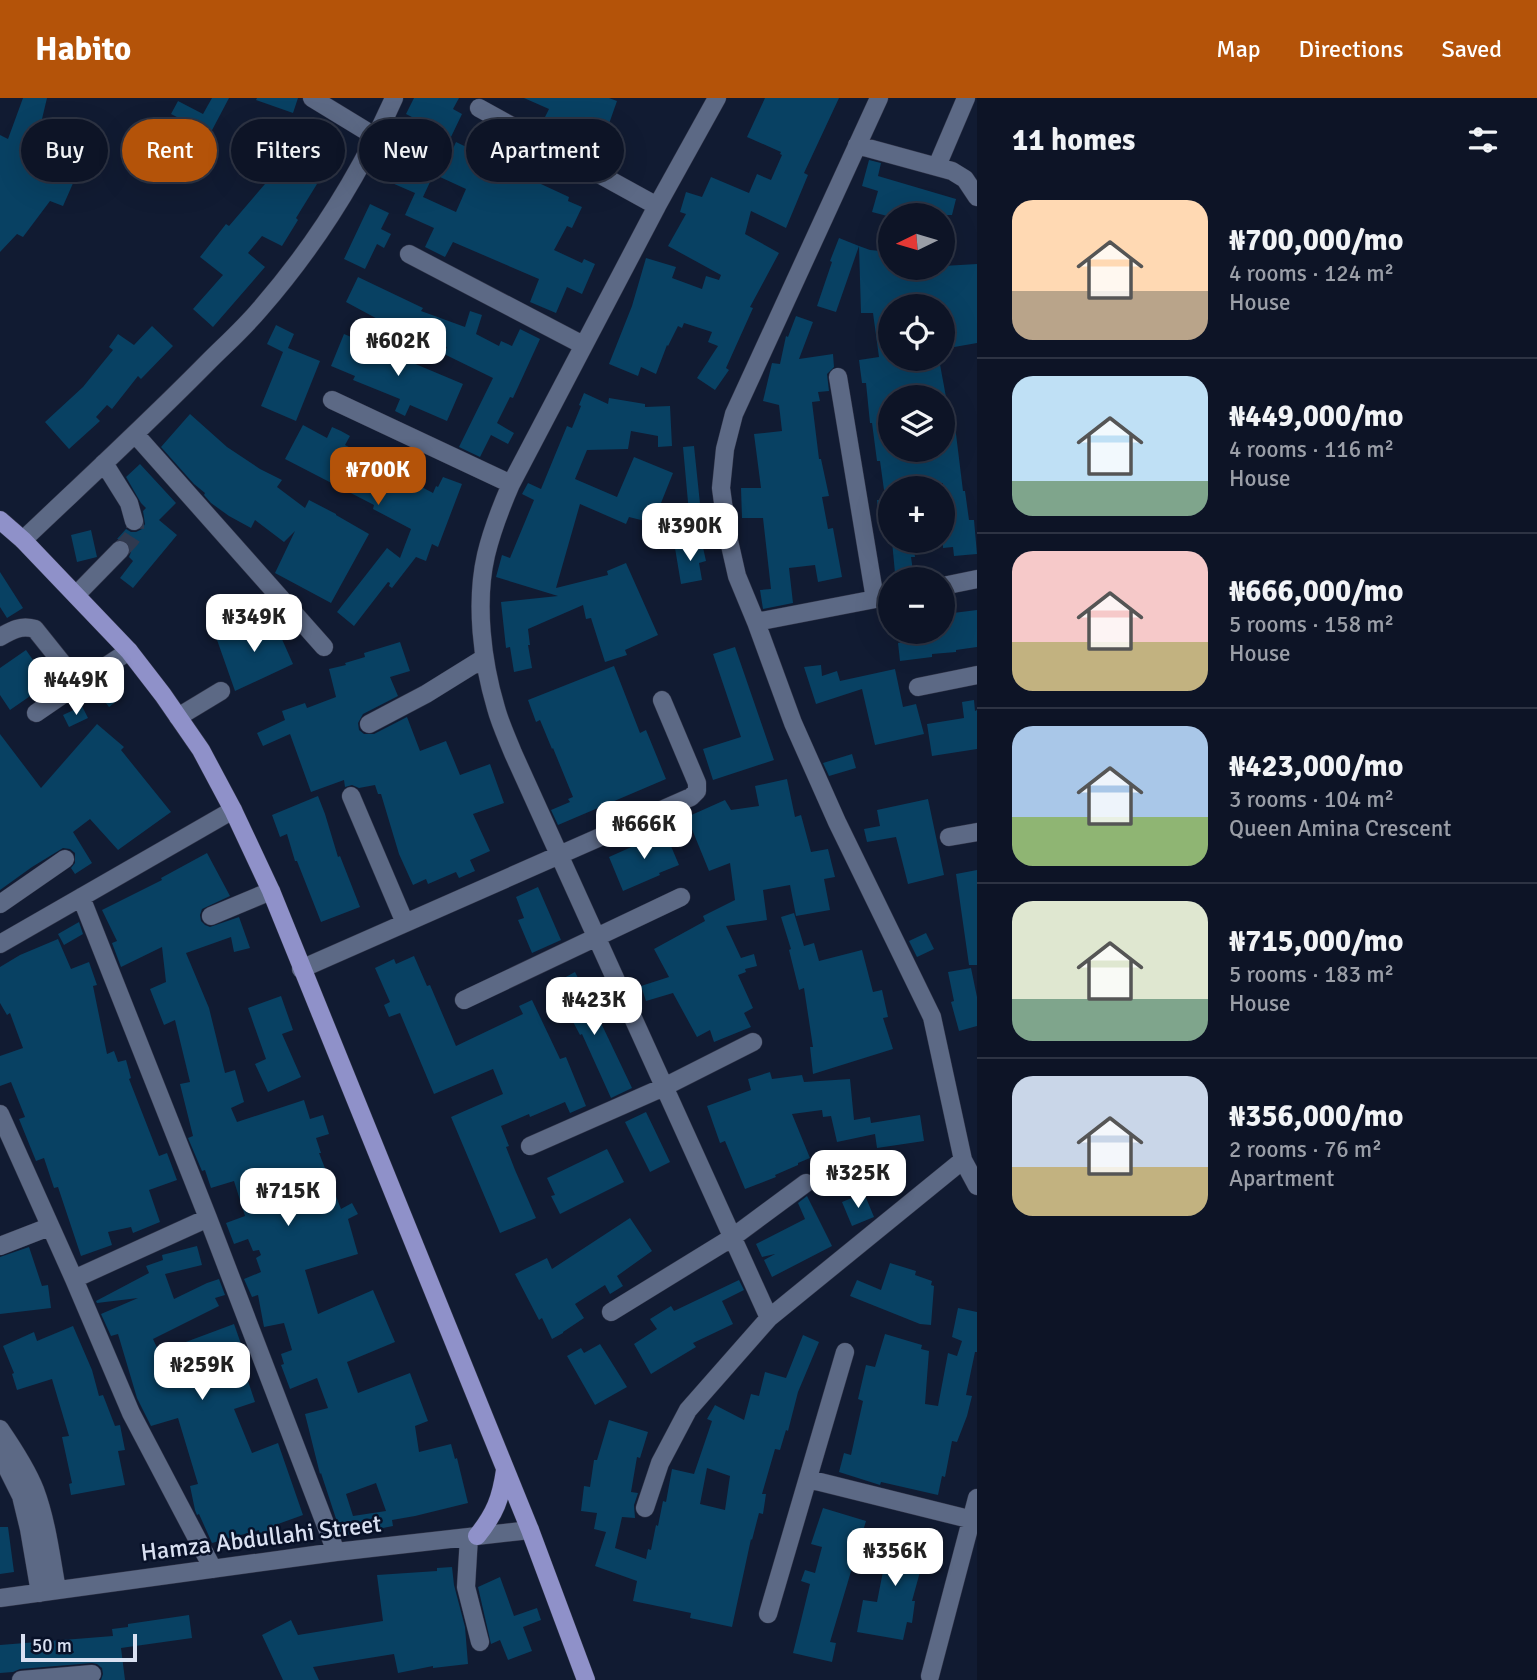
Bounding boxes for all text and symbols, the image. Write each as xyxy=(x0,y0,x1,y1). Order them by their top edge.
text: Habito xyxy=(35,29,131,70)
text: Map xyxy=(1216,34,1261,64)
text: Directions xyxy=(1299,34,1404,64)
text: Saved xyxy=(1442,34,1502,64)
chip: Buy xyxy=(21,119,108,182)
chip: Rent xyxy=(122,119,217,182)
chip: Filters xyxy=(231,119,345,182)
chip: New xyxy=(359,119,452,182)
chip: Apartment xyxy=(466,119,624,182)
icon: filters xyxy=(1464,121,1502,159)
text: 11 homes xyxy=(1012,122,1135,159)
north arrow xyxy=(878,203,956,280)
map controls xyxy=(878,203,955,644)
text: ₦700,000/mo xyxy=(1229,222,1403,259)
icon: home xyxy=(1068,228,1152,312)
text: 4 rooms · 124 m² xyxy=(1229,259,1394,288)
text: House xyxy=(1229,288,1291,317)
button: locate xyxy=(878,294,955,371)
pin: ₦602K xyxy=(349,318,447,378)
text: ₦602K xyxy=(366,326,430,355)
button: layers xyxy=(878,385,955,462)
text: ₦449,000/mo xyxy=(1229,398,1403,435)
icon: home xyxy=(1068,404,1152,488)
text: 4 rooms · 116 m² xyxy=(1229,435,1394,464)
pin: ₦700K xyxy=(329,448,427,507)
text: ₦700K xyxy=(346,455,410,484)
text: House xyxy=(1229,464,1291,493)
button: + xyxy=(878,476,955,553)
pin: ₦390K xyxy=(641,504,739,563)
text: ₦390K xyxy=(658,511,722,540)
button: − xyxy=(878,567,955,644)
text: ₦666,000/mo xyxy=(1229,573,1403,610)
icon: home xyxy=(1068,579,1152,663)
pin: ₦349K xyxy=(205,594,303,654)
text: ₦349K xyxy=(222,602,286,631)
text: 5 rooms · 158 m² xyxy=(1229,610,1394,639)
text: House xyxy=(1229,639,1291,668)
pin: ₦449K xyxy=(27,658,125,717)
text: ₦449K xyxy=(44,665,108,694)
text: ₦423,000/mo xyxy=(1229,748,1403,785)
icon: home xyxy=(1068,754,1152,838)
text: 3 rooms · 104 m² xyxy=(1229,785,1394,814)
pin: ₦666K xyxy=(595,802,693,861)
text: ₦666K xyxy=(612,809,676,838)
text: Queen Amina Crescent xyxy=(1229,814,1451,843)
text: ₦715,000/mo xyxy=(1229,923,1403,960)
icon: home xyxy=(1068,929,1152,1013)
text: 5 rooms · 183 m² xyxy=(1229,960,1394,989)
pin: ₦423K xyxy=(545,978,643,1037)
text: ₦423K xyxy=(562,985,626,1014)
text: House xyxy=(1229,989,1291,1018)
text: ₦356,000/mo xyxy=(1229,1098,1403,1135)
icon: home xyxy=(1068,1104,1152,1188)
text: 2 rooms · 76 m² xyxy=(1229,1135,1382,1164)
pin: ₦325K xyxy=(809,1150,907,1210)
text: ₦325K xyxy=(826,1158,890,1187)
text: Apartment xyxy=(1229,1164,1334,1193)
pin: ₦715K xyxy=(239,1168,337,1228)
text: ₦715K xyxy=(256,1176,320,1205)
pin: ₦259K xyxy=(153,1342,251,1402)
text: ₦259K xyxy=(170,1350,234,1379)
street label: Hamza Abdullahi Street xyxy=(139,1508,383,1568)
pin: ₦356K xyxy=(846,1528,944,1588)
text: ₦356K xyxy=(863,1536,927,1565)
scale bar xyxy=(21,1631,136,1663)
text: 50 m xyxy=(32,1634,72,1658)

